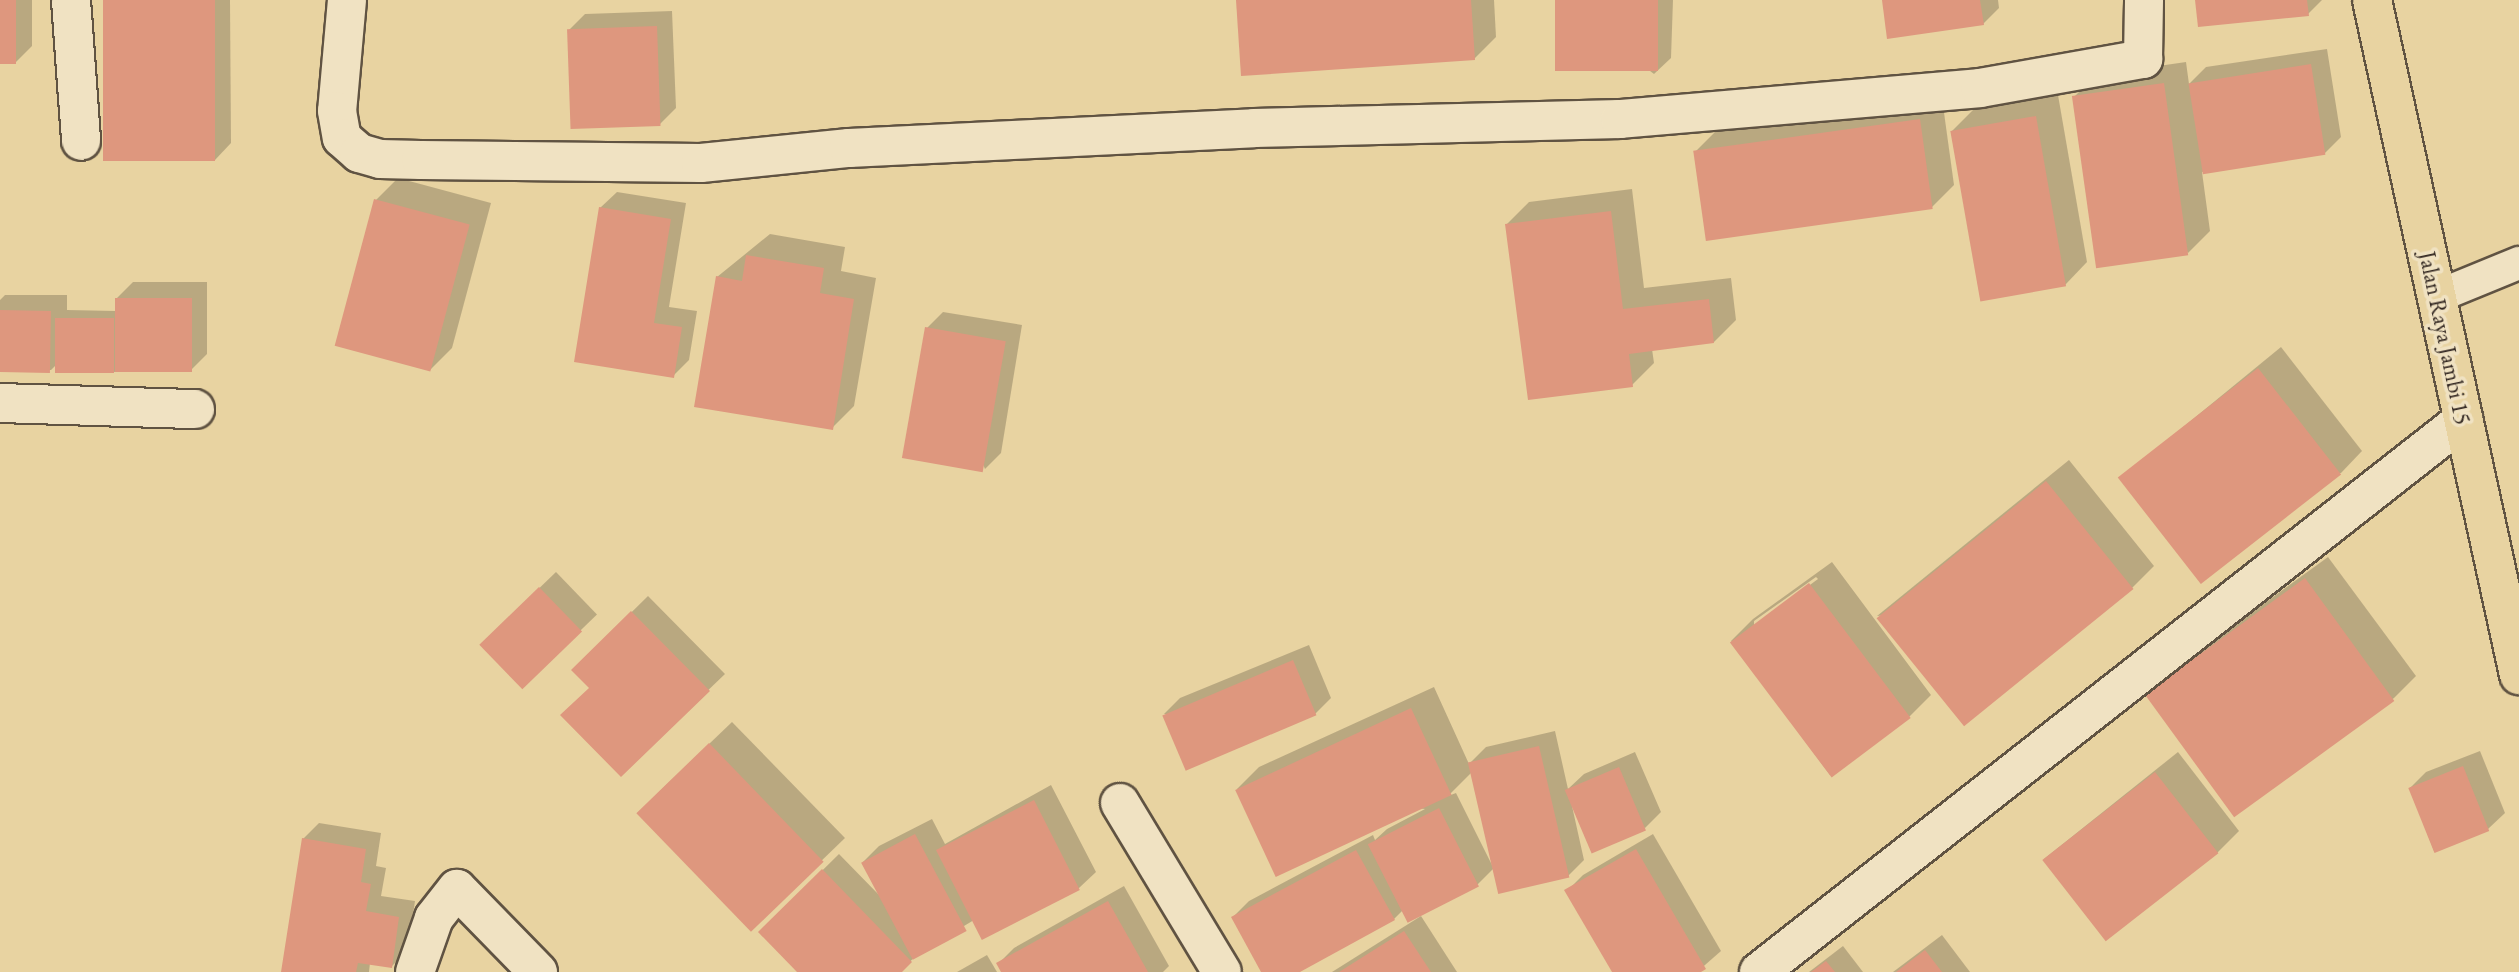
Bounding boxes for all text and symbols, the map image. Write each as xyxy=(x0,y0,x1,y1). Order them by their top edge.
street label: Jalan Raya Jambi 15 xyxy=(2413,249,2477,427)

